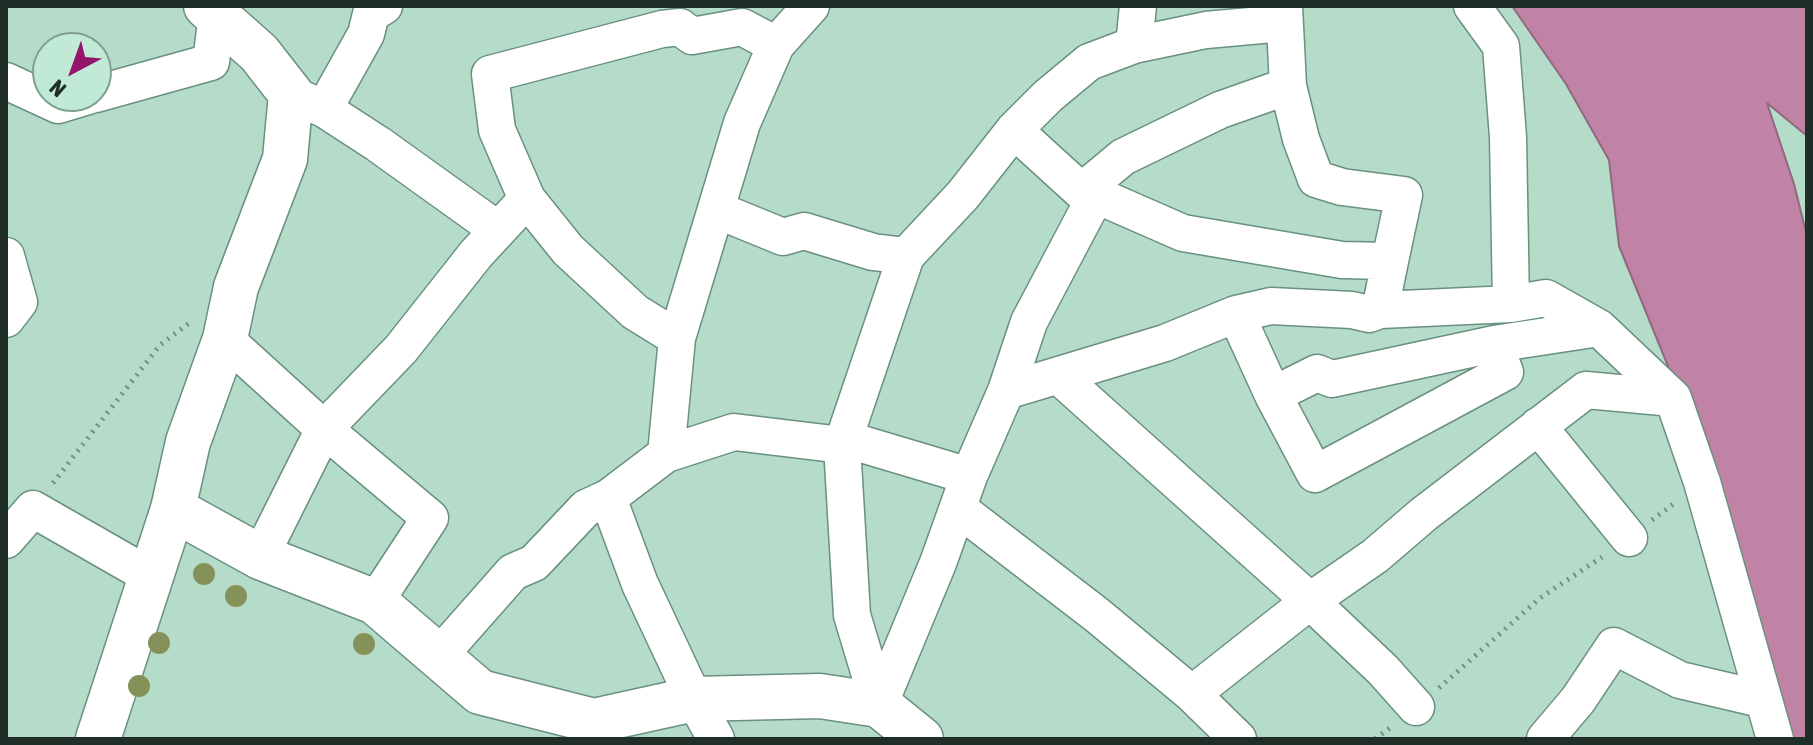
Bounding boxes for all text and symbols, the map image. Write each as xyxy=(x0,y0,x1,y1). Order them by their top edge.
north arrow xyxy=(32,32,112,112)
text: N xyxy=(44,75,71,103)

